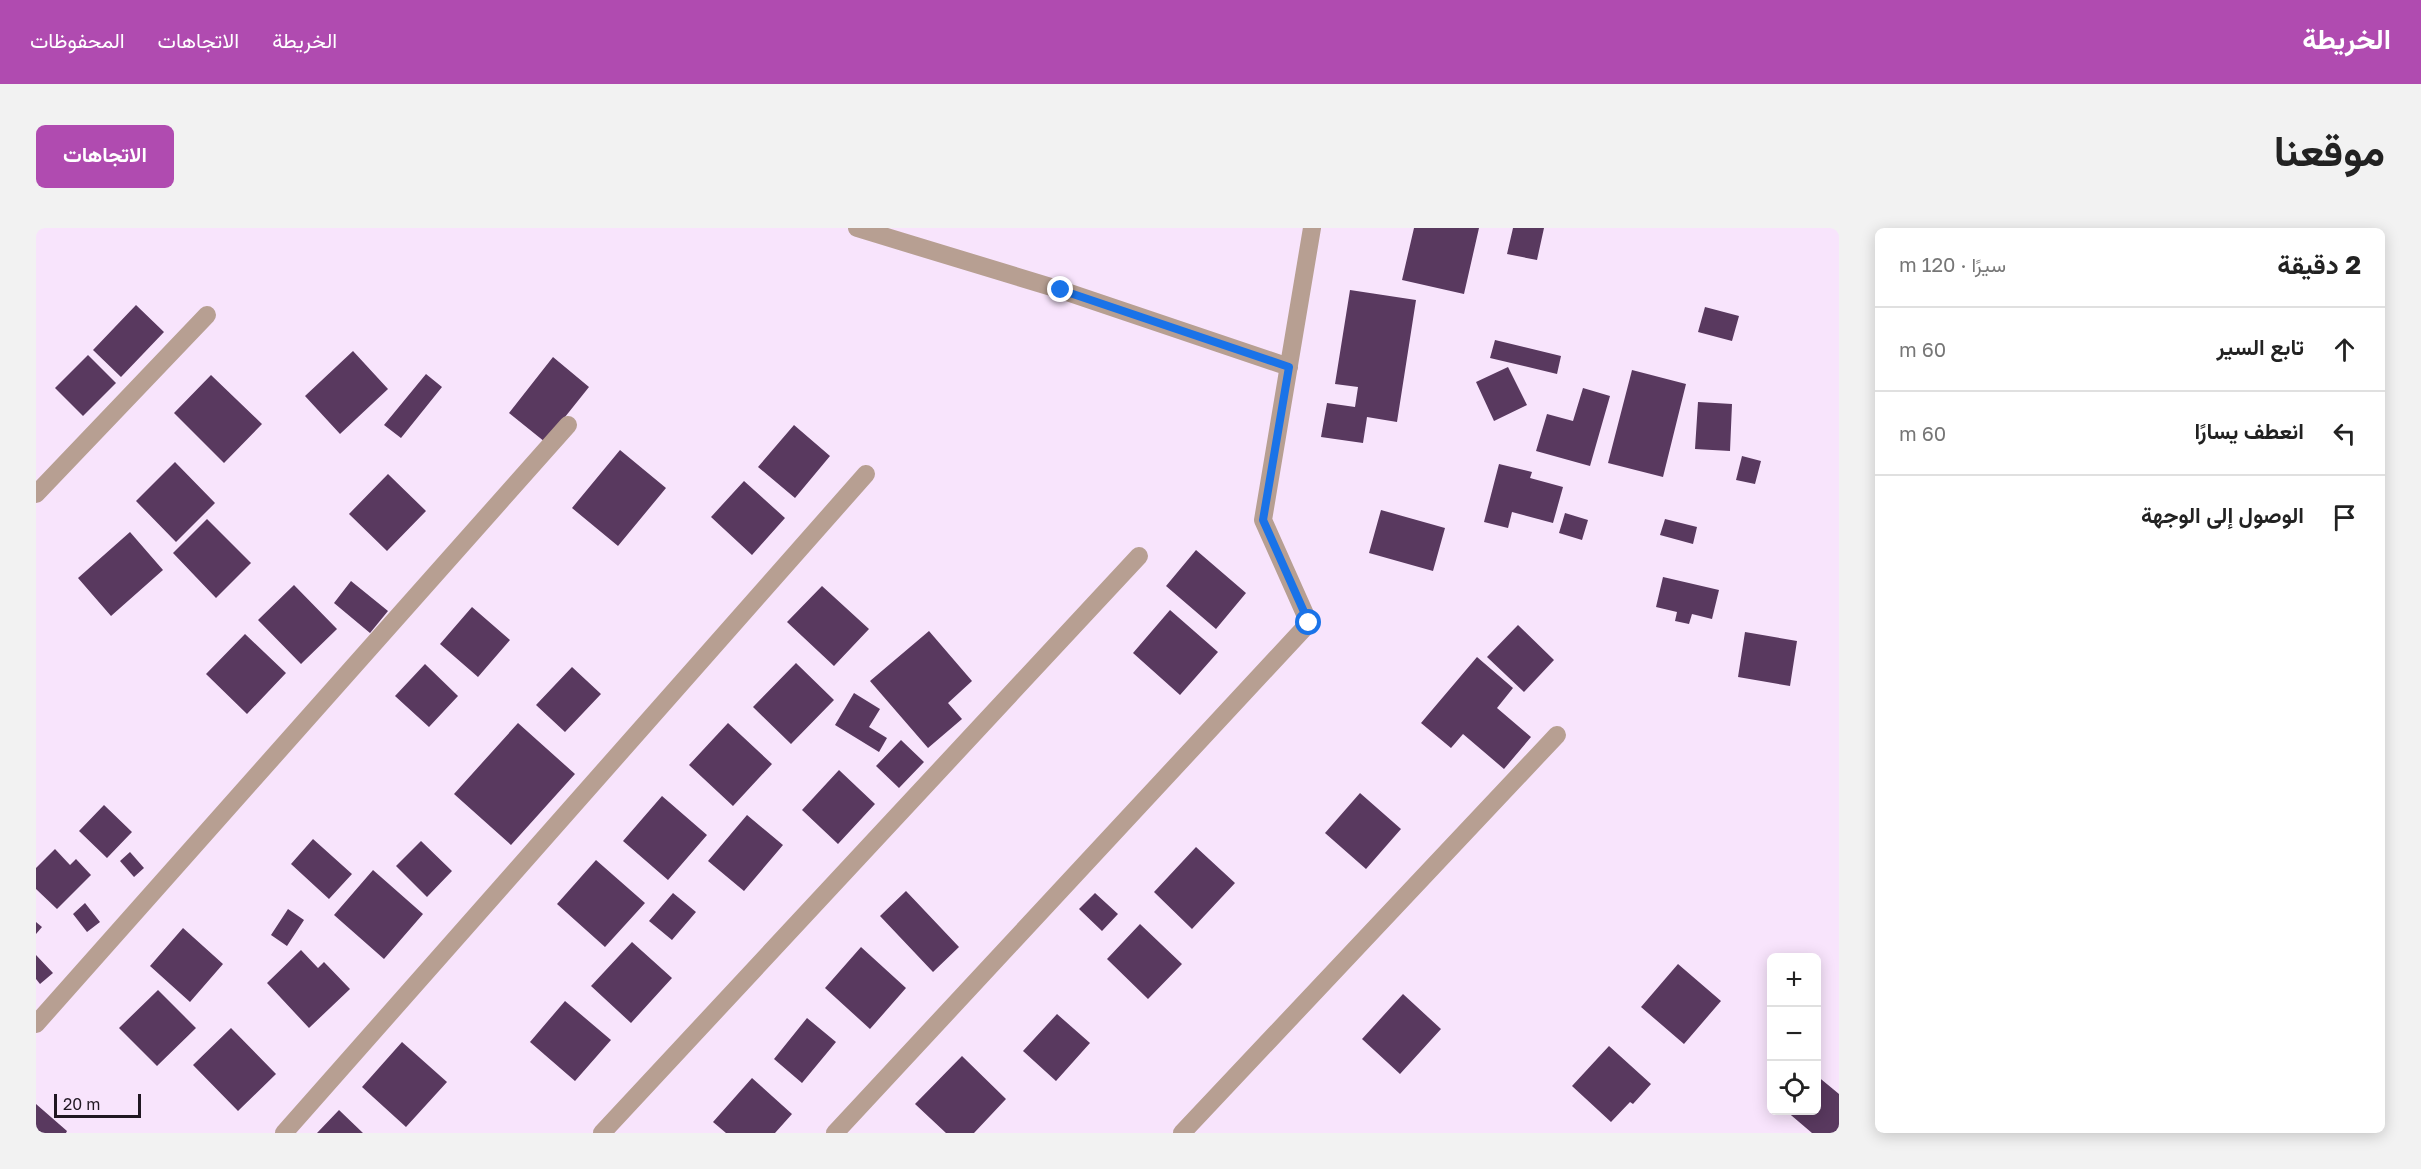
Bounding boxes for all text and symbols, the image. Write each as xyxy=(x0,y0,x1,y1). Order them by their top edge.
text: الخريطة xyxy=(2302,22,2391,55)
text: المحفوظات xyxy=(30,27,125,53)
text: الاتجاهات xyxy=(158,27,239,53)
text: الخريطة xyxy=(272,27,337,53)
button: الاتجاهات xyxy=(36,125,174,188)
text: موقعنا xyxy=(2274,125,2385,175)
text: 2 دقيقة xyxy=(2277,249,2361,280)
text: سيرًا · 120 m xyxy=(1899,252,2006,276)
route end xyxy=(1047,276,1073,302)
text: تابع السير xyxy=(2216,333,2304,360)
icon: ahead xyxy=(2328,333,2361,366)
text: 60 m xyxy=(1899,337,1946,361)
text: انعطف يسارًا xyxy=(2194,417,2304,444)
icon: left xyxy=(2328,417,2361,450)
text: 60 m xyxy=(1899,421,1946,445)
text: الوصول إلى الوجهة xyxy=(2141,501,2304,528)
icon: arrive xyxy=(2328,501,2361,534)
route start xyxy=(1295,609,1321,635)
map controls xyxy=(1767,953,1821,1115)
button: + xyxy=(1767,953,1821,1007)
button: − xyxy=(1767,1007,1821,1061)
button: locate xyxy=(1767,1061,1821,1115)
scale bar xyxy=(54,1091,141,1118)
text: 20 m xyxy=(63,1094,100,1114)

